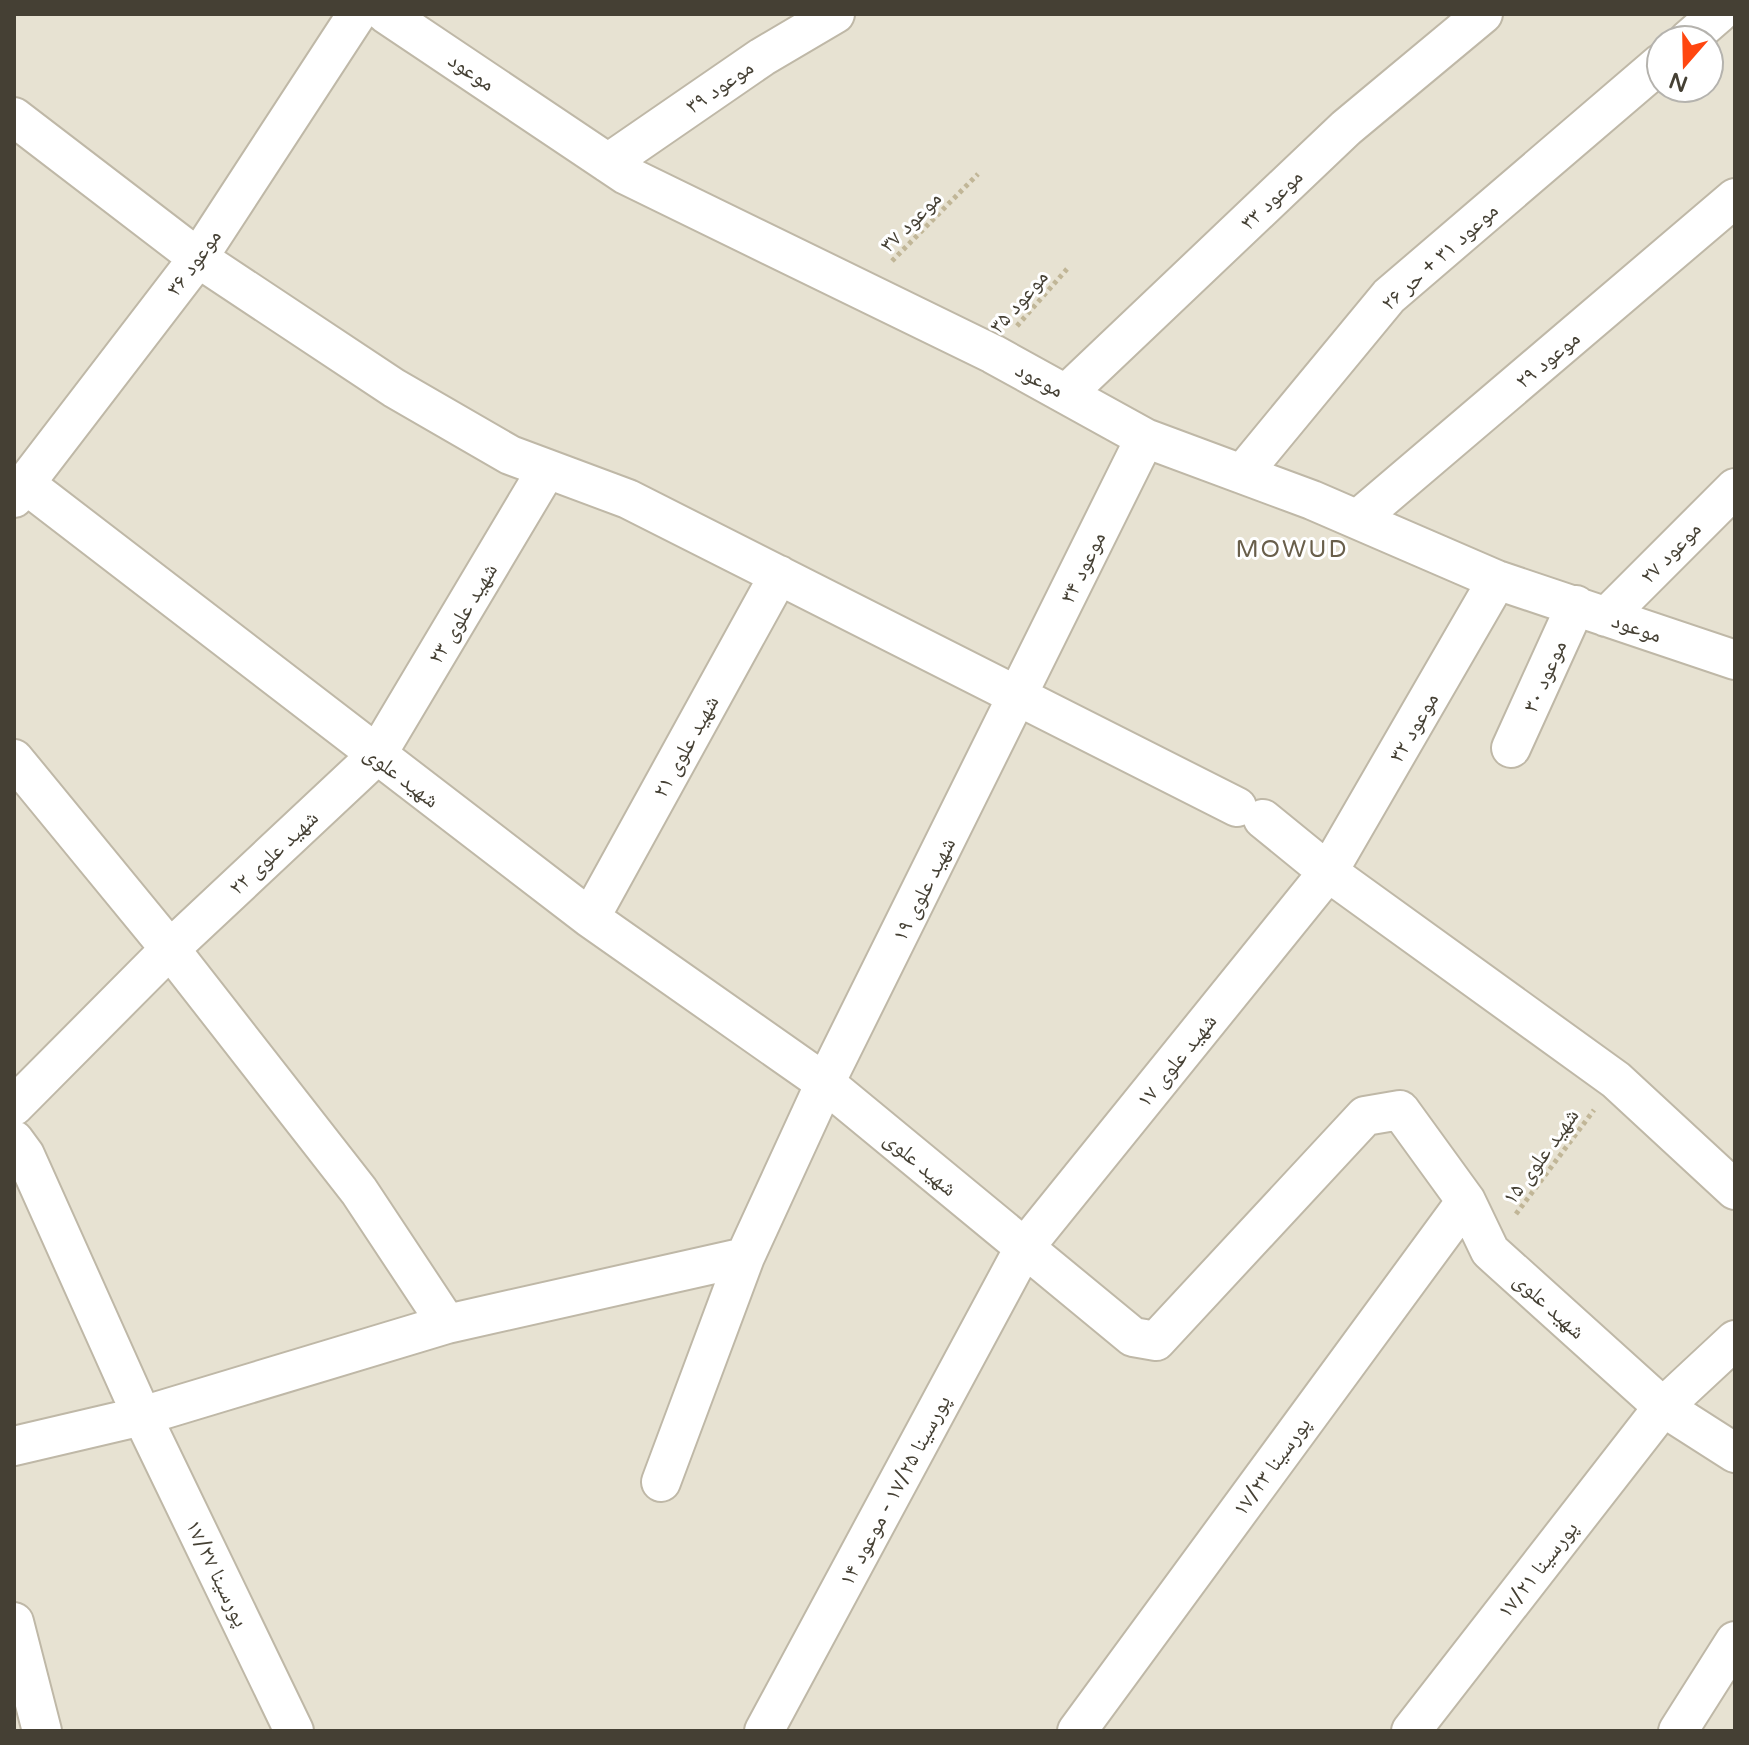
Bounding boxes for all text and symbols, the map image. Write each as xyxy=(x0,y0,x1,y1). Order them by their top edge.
north arrow xyxy=(1645,24,1725,104)
street label: موعود xyxy=(443,47,500,97)
street label: موعود ۳۹ xyxy=(681,54,758,119)
text: N xyxy=(1666,67,1691,97)
street label: موعود ۳۳ xyxy=(1235,164,1308,236)
street label: موعود ۳۷ xyxy=(875,186,947,258)
street label: موعود ۳۱ + حر ۲۶ xyxy=(1376,197,1504,316)
street label: موعود ۳۶ xyxy=(161,224,227,301)
street label: موعود ۳۵ xyxy=(984,264,1054,339)
street label: موعود ۲۹ xyxy=(1510,325,1585,394)
street label: موعود xyxy=(1011,356,1068,403)
street label: موعود ۲۷ xyxy=(1635,516,1707,589)
street label: موعود ۳۴ xyxy=(1054,527,1111,607)
district label: MOWUD xyxy=(1235,535,1349,564)
street label: شهید علوی ۲۳ xyxy=(423,558,503,669)
street label: موعود xyxy=(1608,607,1665,649)
street label: موعود ۳۰ xyxy=(1518,636,1572,717)
street label: موعود ۳۲ xyxy=(1384,688,1444,767)
street label: شهید علوی ۲۱ xyxy=(647,691,725,802)
street label: شهید علوی xyxy=(359,740,444,813)
street label: شهید علوی ۲۲ xyxy=(224,805,324,901)
street label: شهید علوی ۱۹ xyxy=(887,833,961,946)
street label: شهید علوی ۱۷ xyxy=(1131,1009,1222,1113)
street label: شهید علوی ۱۵ xyxy=(1497,1103,1584,1210)
street label: شهید علوی xyxy=(879,1126,962,1202)
street label: شهید علوی xyxy=(1508,1267,1590,1345)
street label: پورسینا ۱۷/۲۵ - موعود ۱۴ xyxy=(834,1391,956,1590)
street label: پورسینا ۱۷/۲۳ xyxy=(1227,1412,1316,1521)
street label: پورسینا ۱۷/۲۷ xyxy=(180,1516,254,1631)
street label: پورسینا ۱۷/۲۱ xyxy=(1492,1516,1584,1623)

